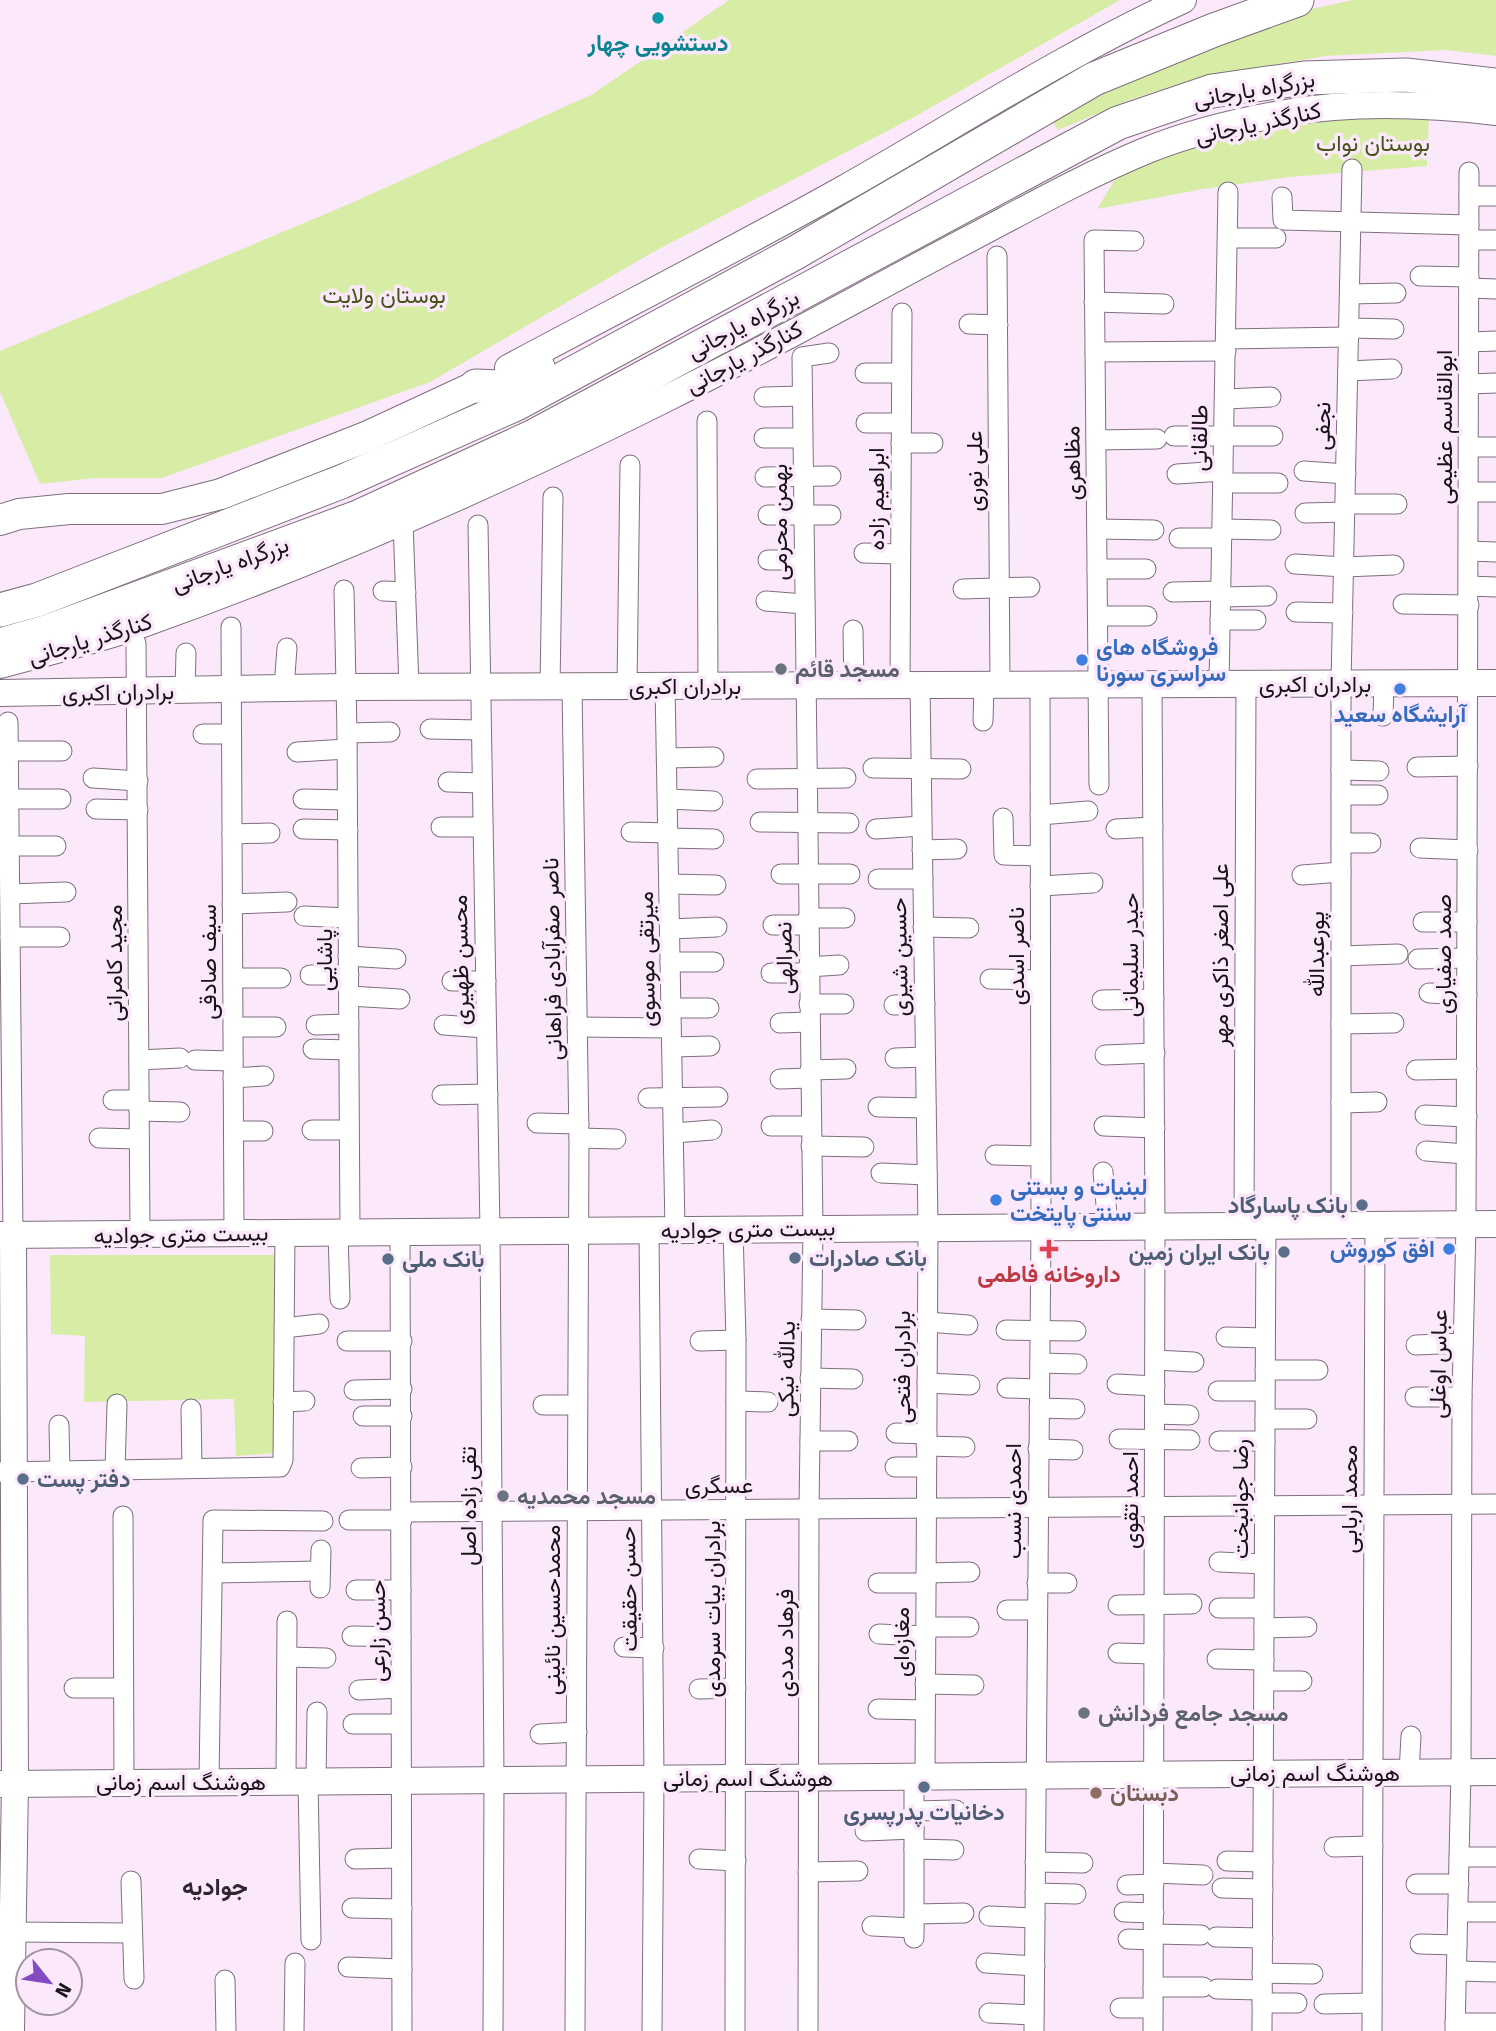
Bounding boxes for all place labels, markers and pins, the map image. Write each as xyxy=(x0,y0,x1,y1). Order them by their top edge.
marker: دستشویی چهار xyxy=(650,10,666,26)
place label: دستشویی چهار xyxy=(587,29,728,59)
place label: فروشگاه های سراسری سورنا xyxy=(1096,633,1226,688)
marker: فروشگاه های سراسری سورنا xyxy=(1074,652,1090,668)
place label: مسجد قائم xyxy=(795,655,900,684)
marker: مسجد قائم xyxy=(773,661,789,677)
marker: آرایشگاه سعید xyxy=(1392,681,1408,697)
place label: آرایشگاه سعید xyxy=(1334,700,1468,729)
place label: لبنیات و بستنی سنتی پایتخت xyxy=(1010,1173,1148,1229)
place label: بانک پاسارگاد xyxy=(1228,1191,1348,1221)
marker: لبنیات و بستنی سنتی پایتخت xyxy=(988,1192,1004,1208)
marker: بانک پاسارگاد xyxy=(1354,1197,1370,1213)
place label: افق کوروش xyxy=(1330,1235,1435,1264)
place label: بانک ایران زمین xyxy=(1128,1238,1270,1267)
marker: داروخانه فاطمی xyxy=(1041,1241,1057,1257)
marker: افق کوروش xyxy=(1441,1241,1457,1257)
place label: بانک صادرات xyxy=(809,1244,927,1273)
marker: بانک ایران زمین xyxy=(1276,1244,1292,1260)
place label: بانک ملی xyxy=(402,1245,484,1273)
marker: بانک صادرات xyxy=(787,1250,803,1266)
marker: بانک ملی xyxy=(380,1251,396,1267)
place label: داروخانه فاطمی xyxy=(977,1260,1121,1289)
place label: دفتر پست xyxy=(37,1465,130,1495)
marker: دفتر پست xyxy=(15,1471,31,1487)
place label: مسجد محمدیه xyxy=(517,1482,656,1510)
marker: مسجد محمدیه xyxy=(495,1488,511,1504)
place label: مسجد جامع فردانش xyxy=(1098,1699,1288,1729)
marker: مسجد جامع فردانش xyxy=(1076,1705,1092,1721)
marker: دخانیات پدرپسری xyxy=(916,1779,932,1795)
place label: دبستان xyxy=(1110,1779,1179,1807)
marker: دبستان xyxy=(1088,1785,1104,1801)
place label: دخانیات پدرپسری xyxy=(843,1798,1005,1828)

